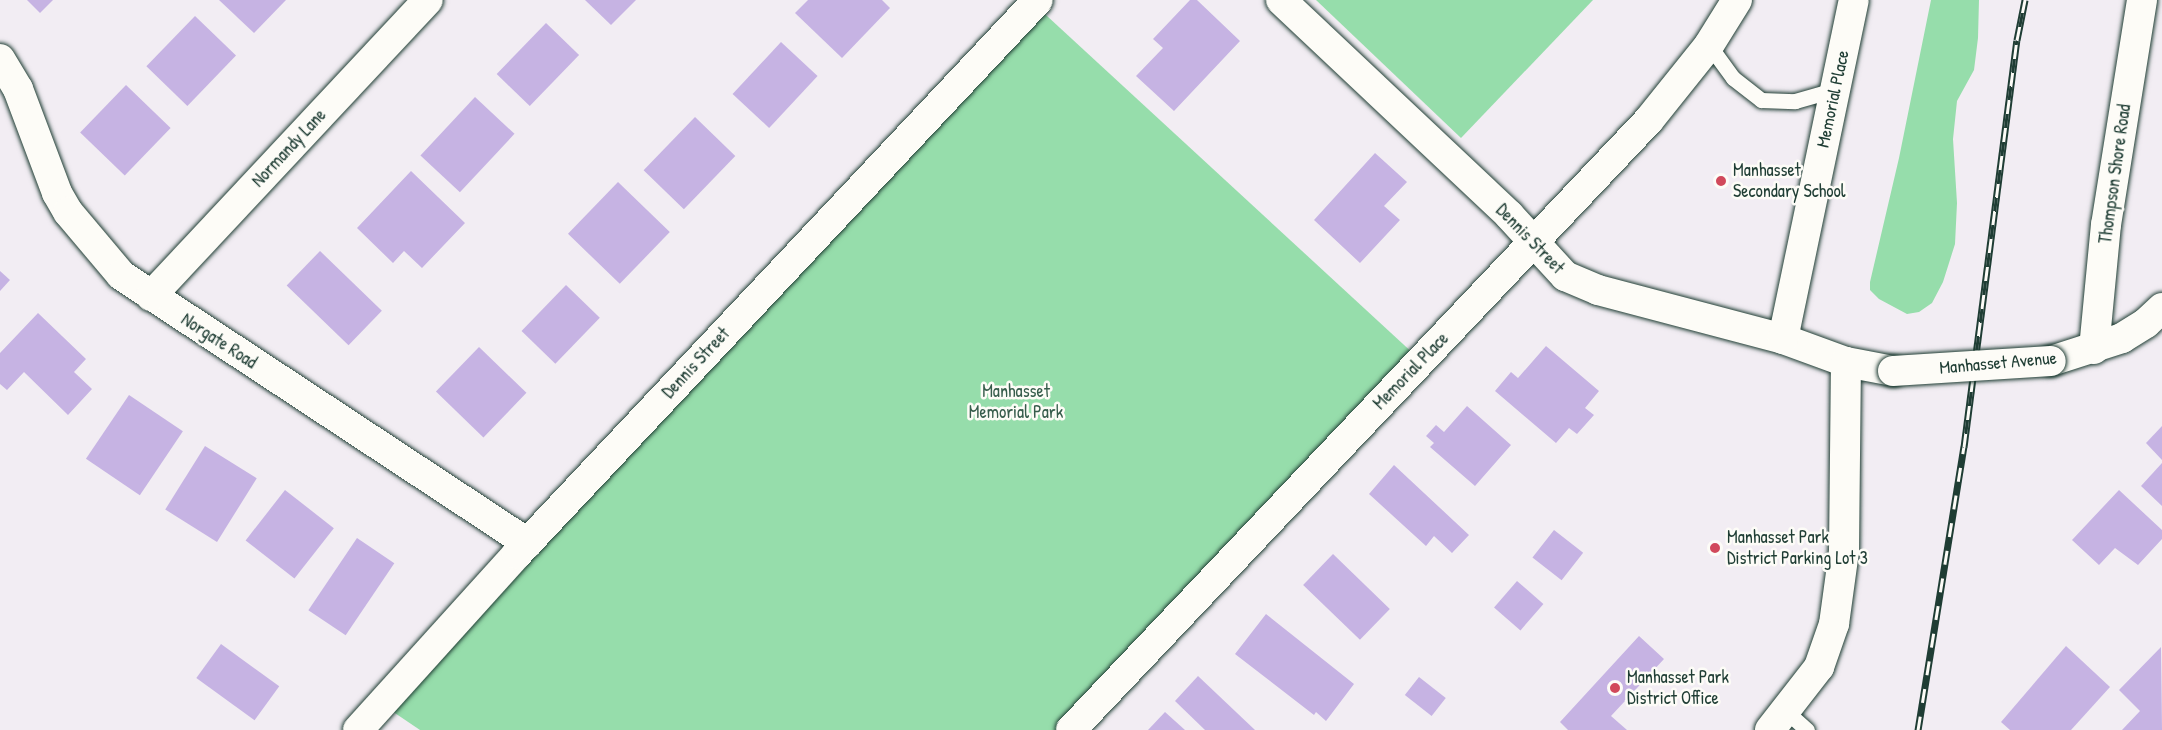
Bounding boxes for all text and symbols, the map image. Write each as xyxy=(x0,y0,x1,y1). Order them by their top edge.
street label: Memorial Place xyxy=(1812,48,1854,150)
street label: Thompson Shore Road xyxy=(2095,103,2135,245)
street label: Normandy Lane xyxy=(247,104,331,192)
place label: Manhasset Secondary School xyxy=(1733,160,1846,202)
marker: Manhasset Secondary School xyxy=(1714,174,1728,188)
street label: Dennis Street xyxy=(1491,199,1569,279)
street label: Norgate Road xyxy=(177,309,261,373)
street label: Dennis Street xyxy=(658,323,734,403)
street label: Memorial Place xyxy=(1369,328,1453,414)
street label: Manhasset Avenue xyxy=(1939,347,2057,379)
park label: Manhasset Memorial Park xyxy=(969,381,1063,424)
place label: Manhasset Park District Parking Lot 3 xyxy=(1727,527,1868,570)
marker: Manhasset Park District Parking Lot 3 xyxy=(1708,541,1722,555)
place label: Manhasset Park District Office xyxy=(1627,667,1729,710)
marker: Manhasset Park District Office xyxy=(1608,681,1622,695)

